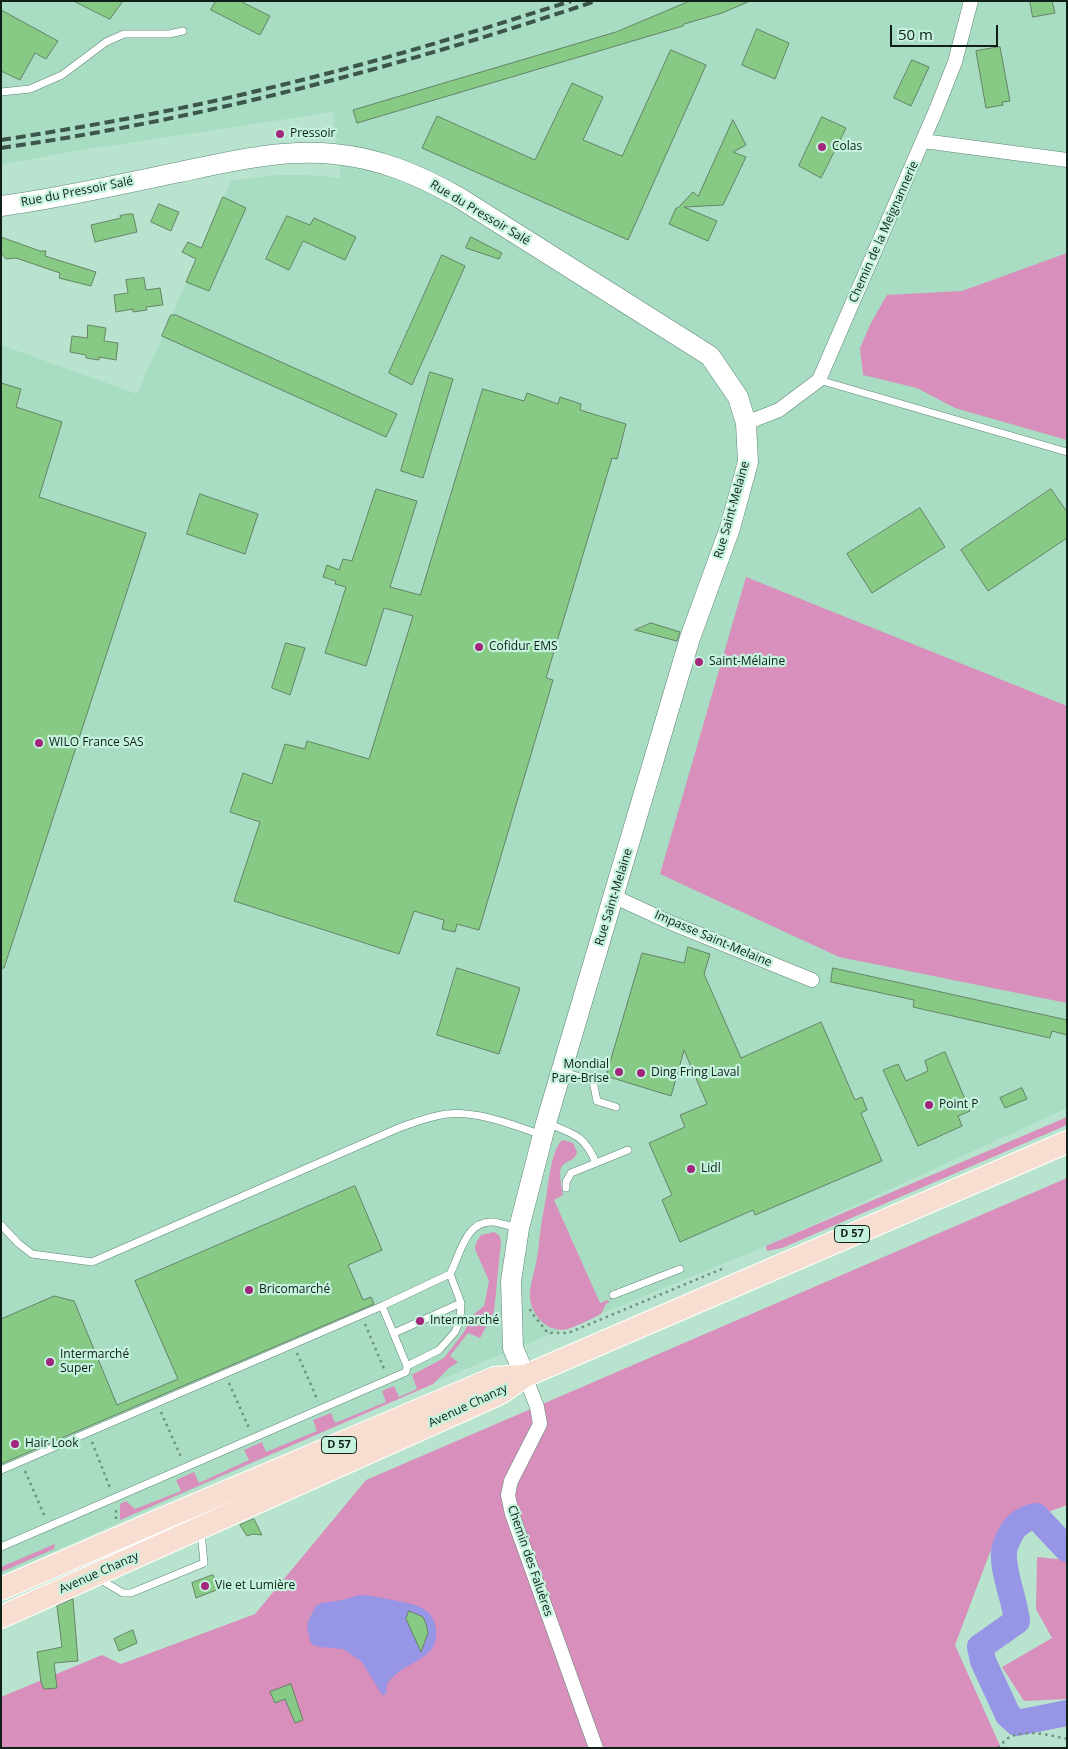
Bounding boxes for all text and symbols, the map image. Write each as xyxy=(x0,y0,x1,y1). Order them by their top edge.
scale bar xyxy=(893,15,1000,47)
text: 50 m xyxy=(898,24,933,44)
place label: Pressoir xyxy=(290,127,335,141)
marker: Pressoir xyxy=(274,128,286,140)
place label: Colas xyxy=(832,140,862,154)
marker: Colas xyxy=(816,141,828,153)
street label: Chemin de la Meignannerie xyxy=(846,159,922,305)
street label: Rue du Pressoir Salé xyxy=(20,174,134,210)
street label: Rue du Pressoir Salé xyxy=(427,177,533,249)
street label: Rue Saint-Melaine xyxy=(711,460,753,560)
place label: Cofidur EMS xyxy=(489,640,558,654)
marker: Cofidur EMS xyxy=(473,641,485,653)
place label: Saint-Mélaine xyxy=(709,655,785,669)
marker: Saint-Mélaine xyxy=(693,656,705,668)
place label: WILO France SAS xyxy=(49,736,144,750)
marker: WILO France SAS xyxy=(33,737,45,749)
street label: Rue Saint-Melaine xyxy=(592,847,636,947)
street label: Impasse Saint-Melaine xyxy=(652,908,774,970)
place label: Mondial Pare-Brise xyxy=(551,1058,609,1086)
marker: Mondial Pare-Brise xyxy=(613,1066,625,1078)
place label: Ding Fring Laval xyxy=(651,1066,739,1080)
marker: Ding Fring Laval xyxy=(635,1067,647,1079)
place label: Point P xyxy=(939,1098,978,1112)
marker: Point P xyxy=(923,1099,935,1111)
place label: Lidl xyxy=(701,1162,721,1176)
marker: Lidl xyxy=(685,1163,697,1175)
road number: D 57 xyxy=(834,1226,870,1242)
place label: Bricomarché xyxy=(259,1283,330,1297)
marker: Bricomarché xyxy=(243,1284,255,1296)
place label: Intermarché xyxy=(430,1314,499,1328)
marker: Intermarché xyxy=(414,1315,426,1327)
place label: Intermarché Super xyxy=(60,1348,129,1376)
marker: Intermarché Super xyxy=(44,1356,56,1368)
street label: Avenue Chanzy xyxy=(426,1381,510,1431)
road number: D 57 xyxy=(322,1436,356,1454)
place label: Hair Look xyxy=(25,1437,79,1451)
marker: Hair Look xyxy=(9,1438,21,1450)
street label: Chemin des Faluères xyxy=(504,1504,556,1618)
street label: Avenue Chanzy xyxy=(57,1549,141,1597)
place label: Vie et Lumière xyxy=(215,1579,295,1593)
marker: Vie et Lumière xyxy=(199,1580,211,1592)

